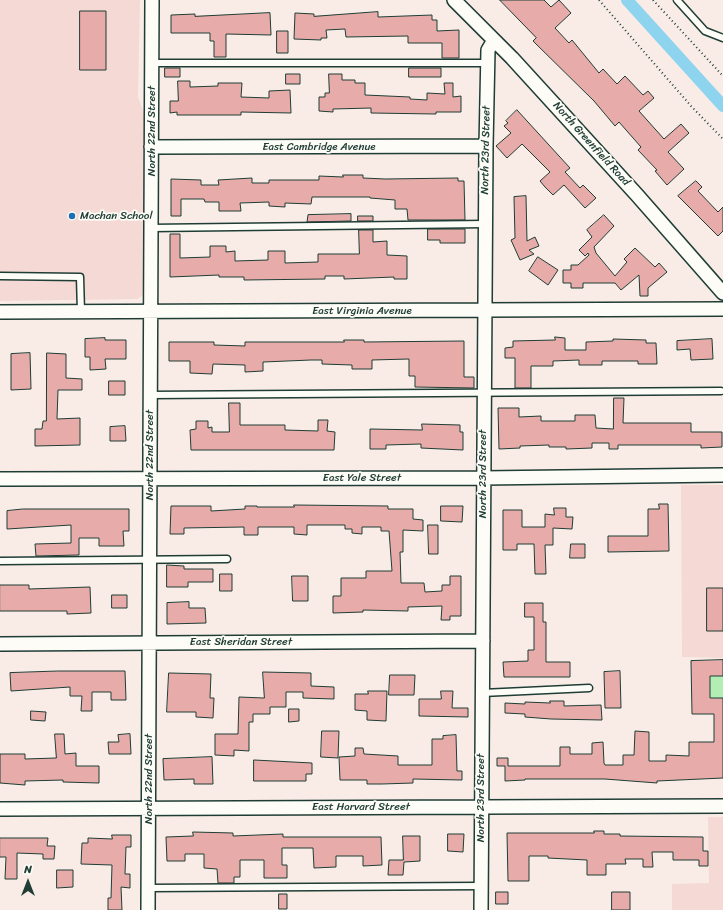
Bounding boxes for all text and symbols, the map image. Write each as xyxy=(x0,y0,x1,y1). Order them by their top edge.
street label: North 22nd Street xyxy=(145,86,159,176)
street label: North Greenfield Road xyxy=(550,99,632,189)
street label: North 23rd Street xyxy=(479,106,493,194)
street label: East Cambridge Avenue xyxy=(262,140,376,154)
place label: Machan School xyxy=(80,209,153,223)
marker: Machan School xyxy=(67,211,77,221)
street label: East Virginia Avenue xyxy=(312,304,412,318)
street label: North 22nd Street xyxy=(143,410,157,500)
street label: North 23rd Street xyxy=(476,430,490,518)
street label: East Yale Street xyxy=(323,471,401,485)
street label: East Sheridan Street xyxy=(190,635,292,649)
street label: North 22nd Street xyxy=(142,734,156,824)
street label: North 23rd Street xyxy=(474,754,488,842)
street label: East Harvard Street xyxy=(312,800,410,814)
text: N xyxy=(24,860,32,879)
north arrow xyxy=(8,862,48,902)

